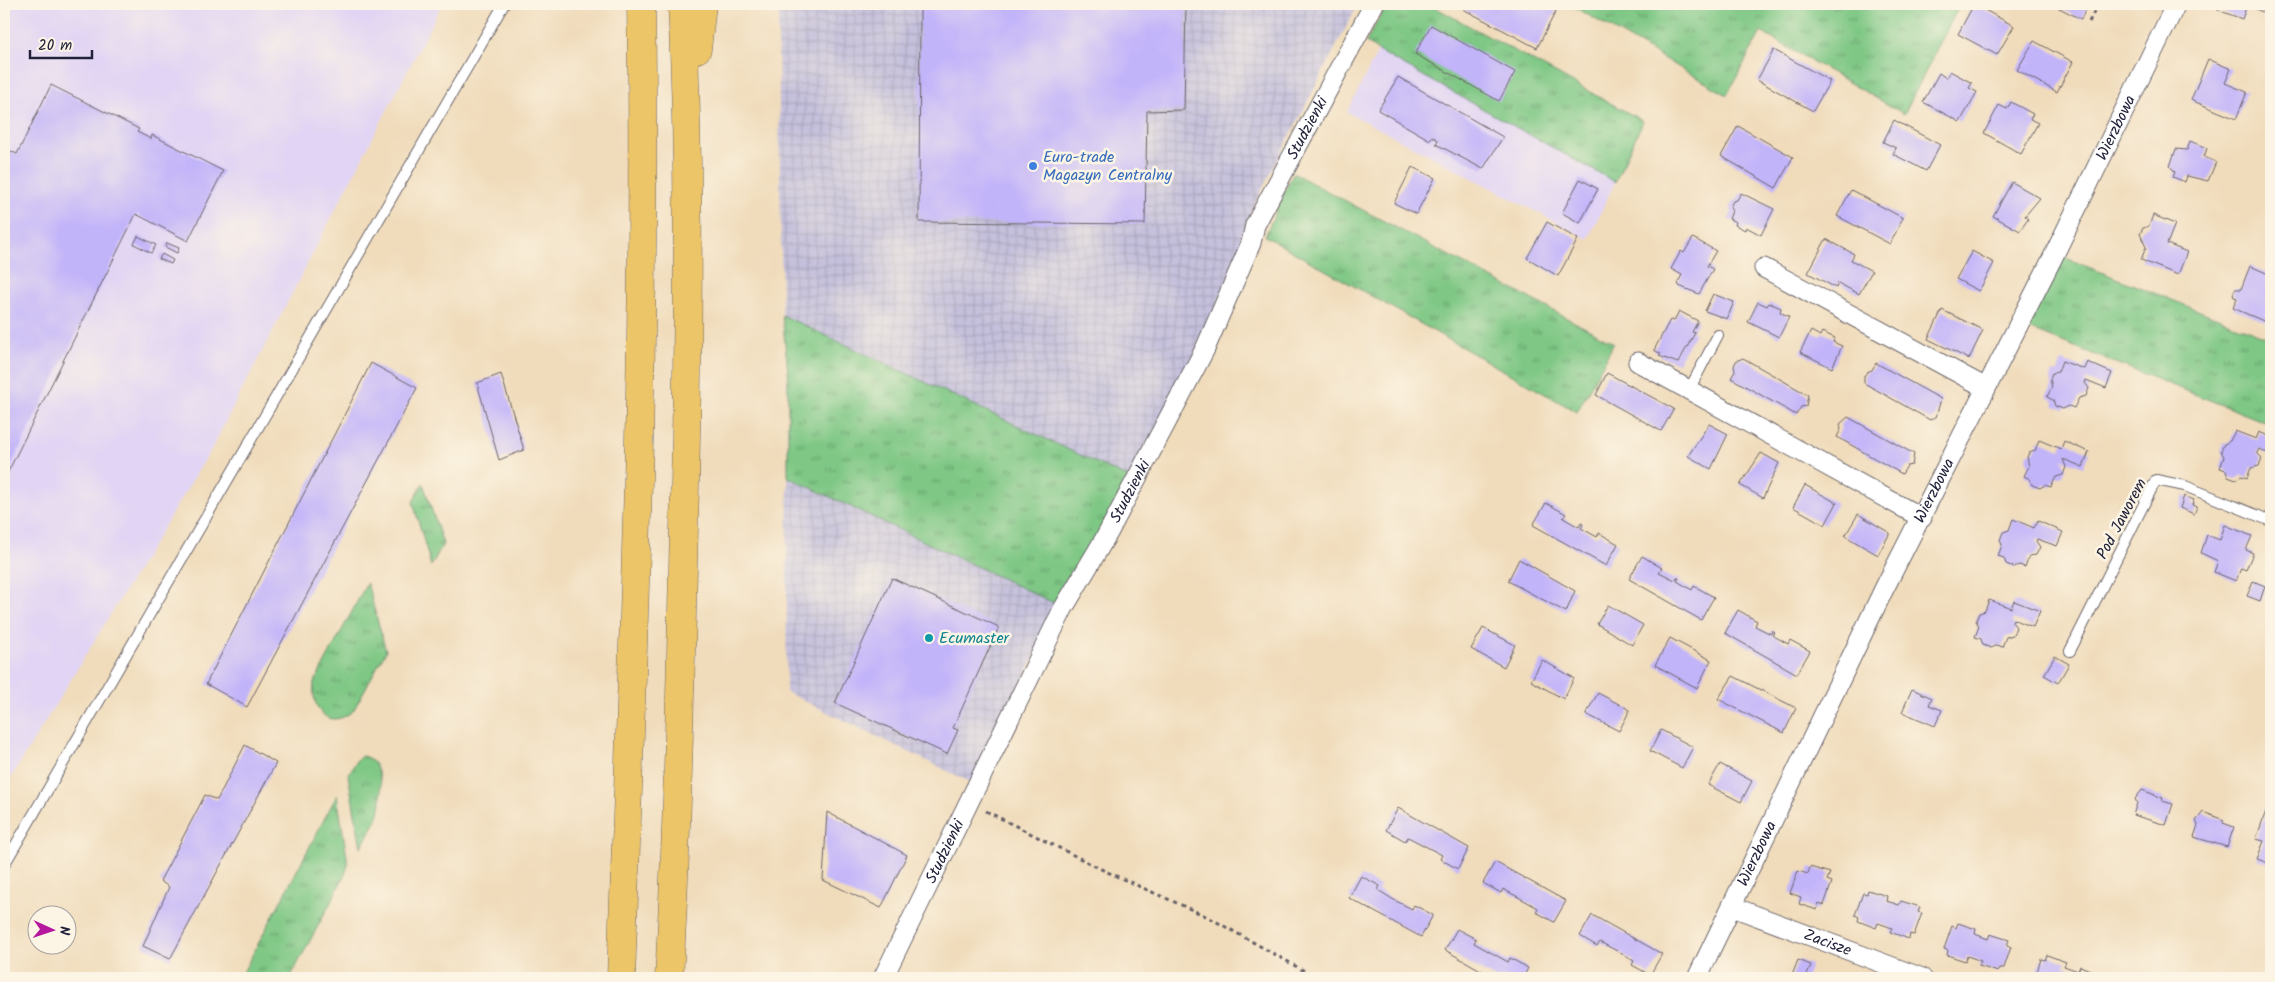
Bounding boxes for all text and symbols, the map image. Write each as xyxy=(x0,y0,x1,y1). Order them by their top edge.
scale bar xyxy=(30,28,92,60)
text: 20 m xyxy=(38,34,72,58)
street label: Studzienki xyxy=(1280,91,1335,164)
street label: Wierzbowa xyxy=(2089,91,2142,164)
place label: Euro-trade Magazyn Centralny xyxy=(1043,145,1172,188)
marker: Euro-trade Magazyn Centralny xyxy=(1027,160,1039,172)
street label: Studzienki xyxy=(1103,454,1158,527)
street label: Wierzbowa xyxy=(1907,454,1961,527)
street label: Pod Jaworem xyxy=(2090,474,2154,564)
place label: Ecumaster xyxy=(939,626,1011,651)
marker: Ecumaster xyxy=(923,632,935,644)
street label: Studzienki xyxy=(919,814,972,887)
street label: Wierzbowa xyxy=(1730,817,1783,891)
north arrow xyxy=(28,904,78,954)
street label: Zacisze xyxy=(1800,922,1855,963)
text: N xyxy=(53,926,75,936)

